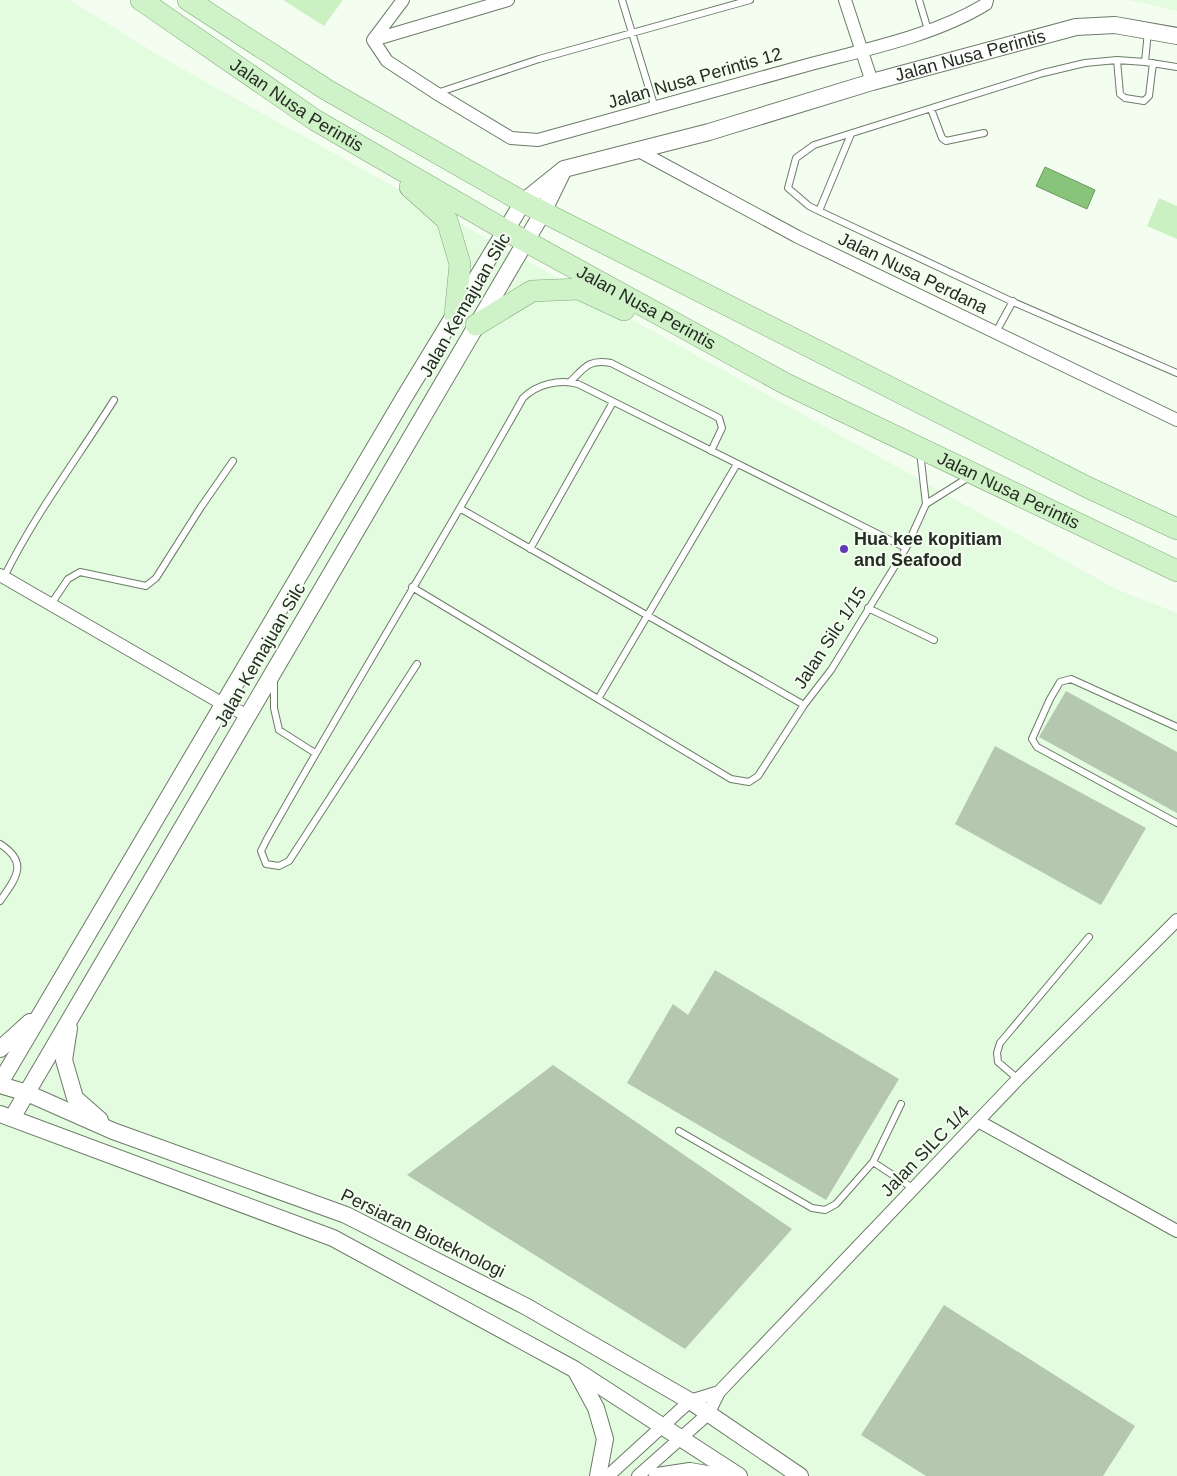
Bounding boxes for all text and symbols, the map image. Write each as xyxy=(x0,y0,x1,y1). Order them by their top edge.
street label: Jalan Nusa Perintis xyxy=(893,26,1048,85)
street label: Jalan Nusa Perintis 12 xyxy=(606,44,784,112)
street label: Jalan Nusa Perintis xyxy=(226,54,367,156)
street label: Jalan Nusa Perdana xyxy=(835,228,992,318)
street label: Jalan Kemajuan Silc xyxy=(416,229,514,381)
street label: Jalan Nusa Perintis xyxy=(573,261,719,353)
street label: Jalan Nusa Perintis xyxy=(934,448,1083,533)
place label: Hua kee kopitiam and Seafood xyxy=(854,529,1002,570)
marker: Hua kee kopitiam and Seafood xyxy=(838,543,850,555)
street label: Jalan Kemajuan Silc xyxy=(211,579,309,731)
street label: Jalan Silc 1/15 xyxy=(790,583,870,693)
street label: Jalan SILC 1/4 xyxy=(877,1102,973,1200)
street label: Persiaran Bioteknologi xyxy=(338,1185,508,1281)

